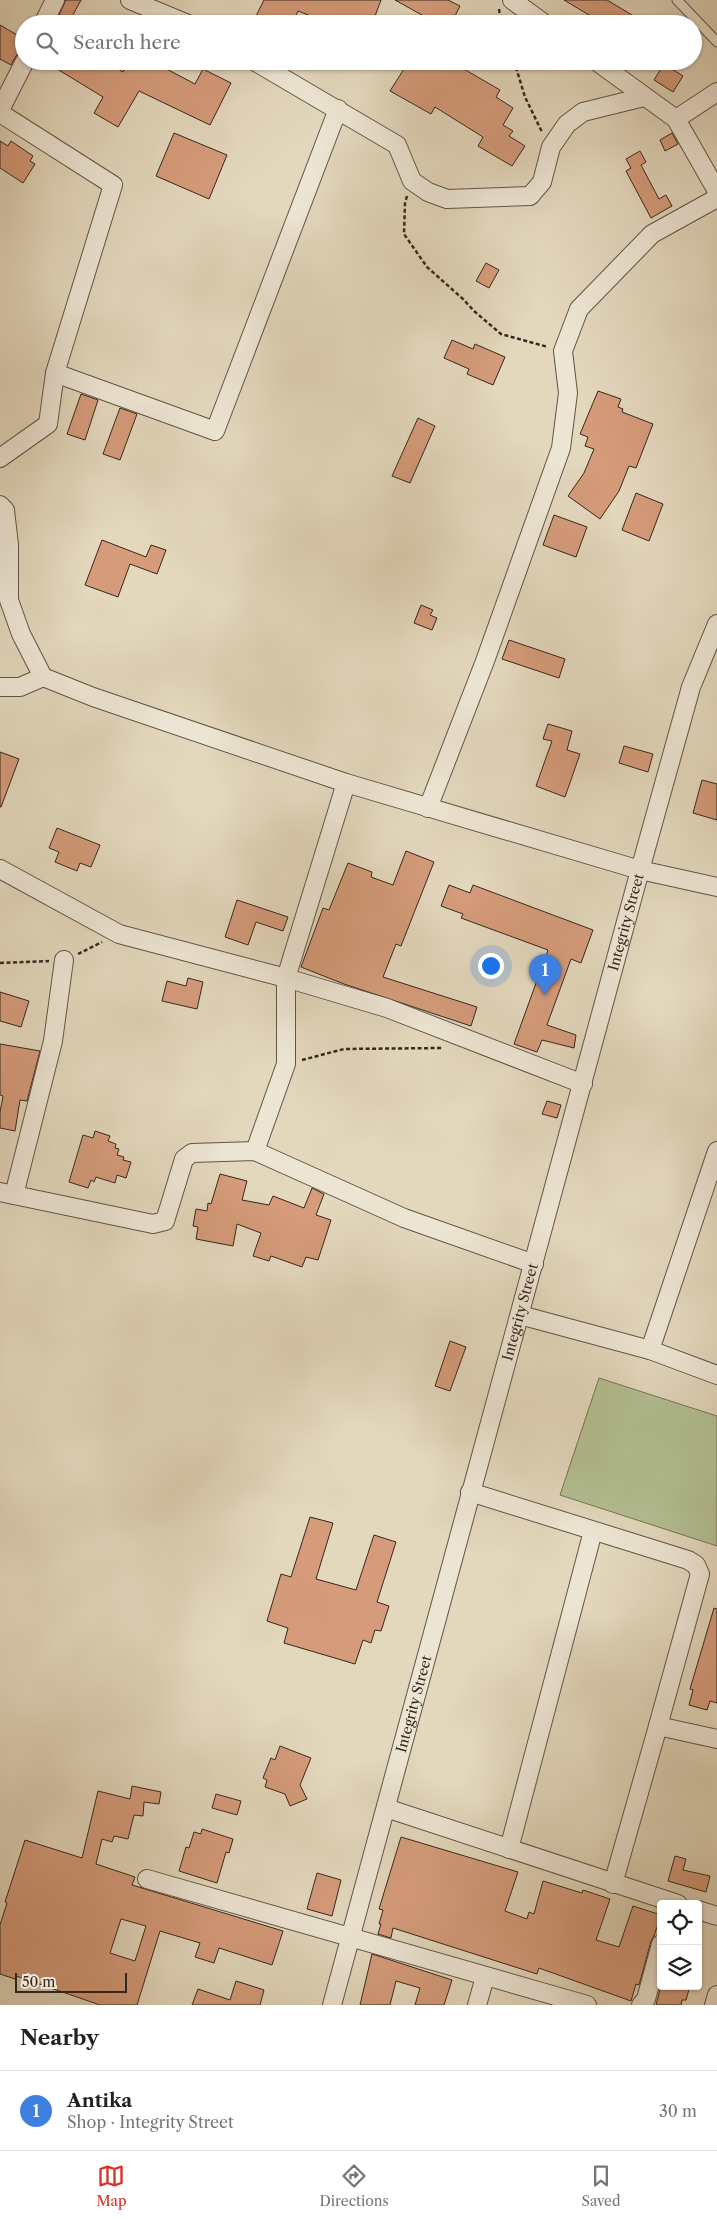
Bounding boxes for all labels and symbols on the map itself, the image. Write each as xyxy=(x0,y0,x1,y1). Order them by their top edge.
street label: Integrity Street xyxy=(604,871,648,973)
your location xyxy=(478,953,504,979)
pin: 1 xyxy=(529,954,561,995)
street label: Integrity Street xyxy=(498,1261,542,1363)
street label: Integrity Street xyxy=(392,1653,436,1755)
scale bar xyxy=(15,1970,128,1993)

